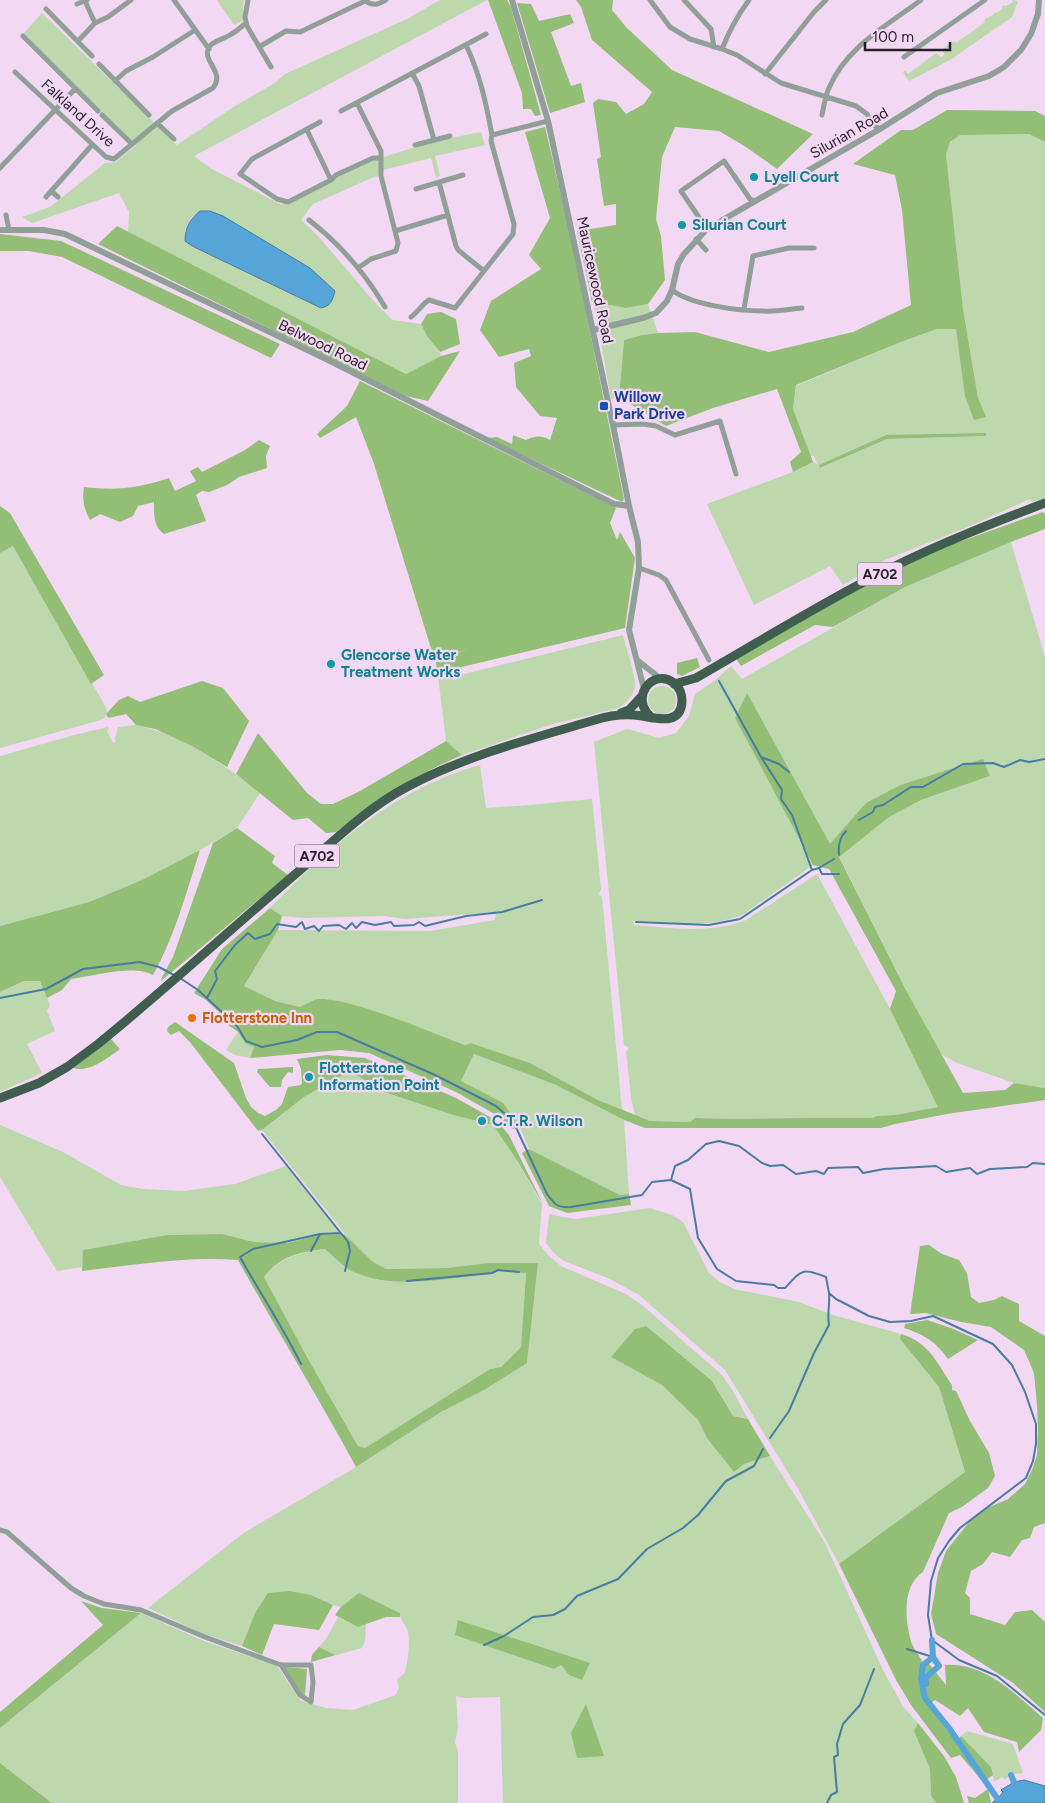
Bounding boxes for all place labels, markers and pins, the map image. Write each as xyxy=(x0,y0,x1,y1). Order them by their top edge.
place label: Lyell Court xyxy=(764,168,839,186)
marker: Lyell Court xyxy=(748,171,760,183)
place label: Silurian Court xyxy=(692,216,787,234)
marker: Silurian Court xyxy=(676,219,688,231)
place label: Willow Park Drive xyxy=(614,388,685,423)
marker: Willow Park Drive xyxy=(598,400,610,412)
place label: Glencorse Water Treatment Works xyxy=(341,646,460,681)
marker: Glencorse Water Treatment Works xyxy=(325,658,337,670)
place label: Flotterstone Inn xyxy=(202,1009,312,1027)
marker: Flotterstone Inn xyxy=(186,1012,198,1024)
place label: Flotterstone Information Point xyxy=(319,1059,440,1094)
marker: Flotterstone Information Point xyxy=(303,1071,315,1083)
place label: C.T.R. Wilson xyxy=(492,1112,583,1130)
marker: C.T.R. Wilson xyxy=(476,1115,488,1127)

